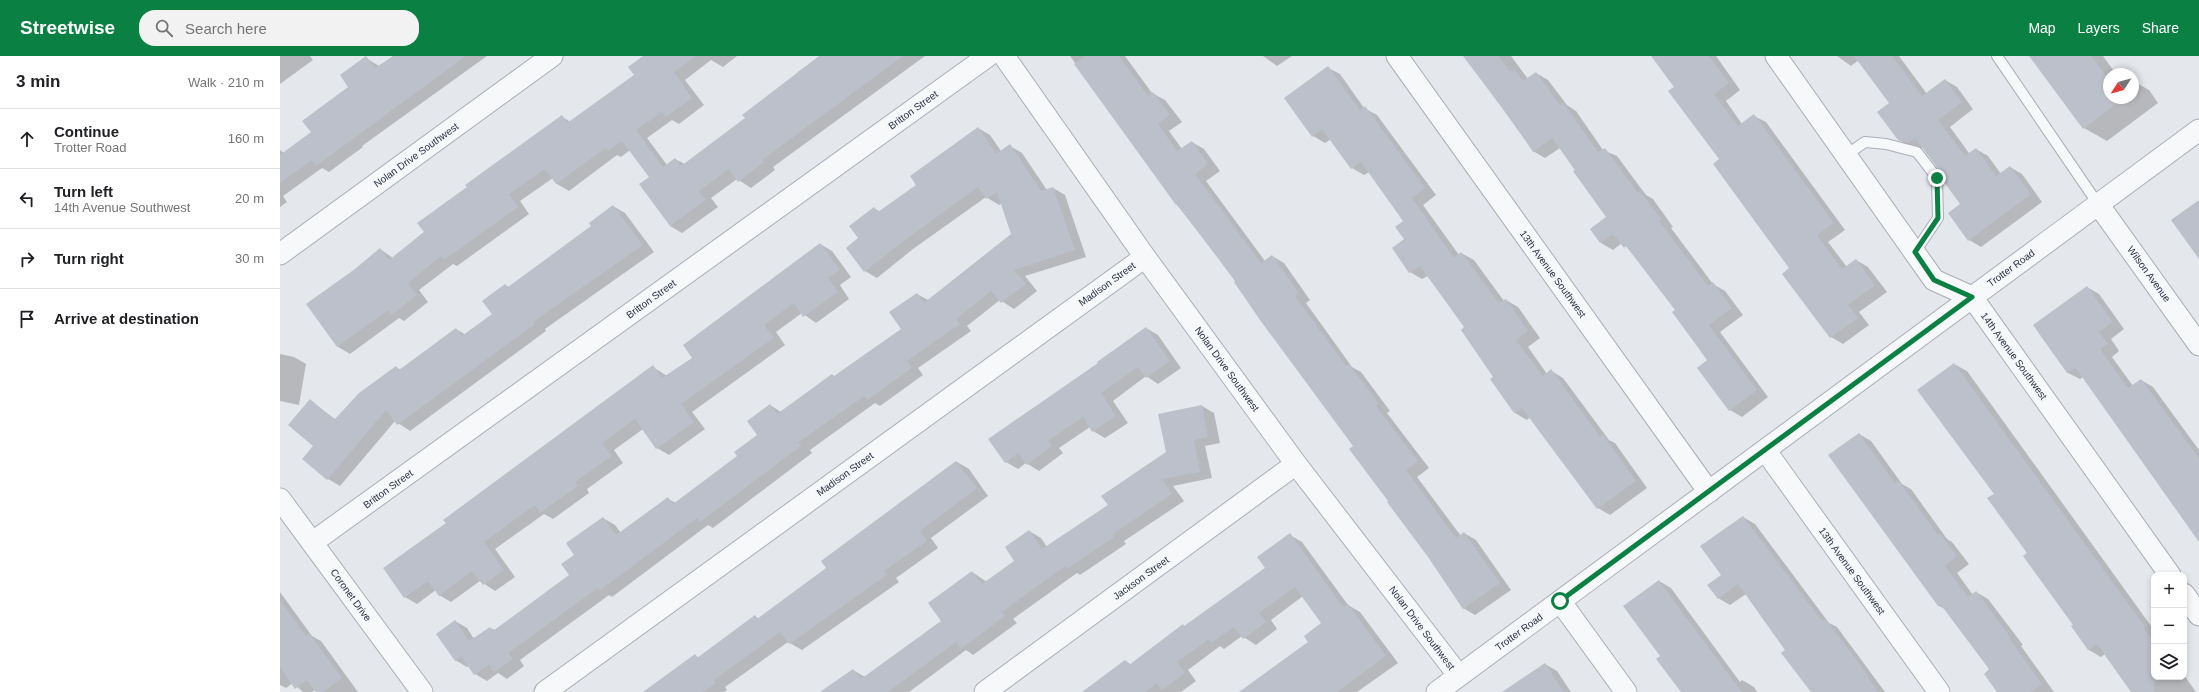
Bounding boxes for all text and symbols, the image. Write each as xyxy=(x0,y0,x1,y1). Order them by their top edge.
search box xyxy=(139,10,419,46)
text: Streetwise xyxy=(20,17,115,38)
icon: search xyxy=(153,17,175,39)
text: Search here xyxy=(185,20,267,37)
text: Map xyxy=(2028,20,2056,36)
text: Layers xyxy=(2078,20,2120,36)
text: Share xyxy=(2142,20,2179,36)
north arrow xyxy=(2103,68,2139,104)
text: 3 min xyxy=(16,72,60,91)
text: Walk · 210 m xyxy=(188,75,264,90)
street label: Britton Street xyxy=(886,88,940,132)
street label: Nolan Drive Southwest xyxy=(372,121,461,189)
text: Continue xyxy=(54,123,119,140)
icon: ahead xyxy=(16,128,38,150)
text: 160 m xyxy=(228,131,264,146)
text: Trotter Road xyxy=(54,140,127,155)
route end xyxy=(1928,169,1946,187)
text: Turn left xyxy=(54,183,113,200)
icon: left xyxy=(16,188,38,210)
text: 20 m xyxy=(235,191,264,206)
text: 14th Avenue Southwest xyxy=(54,200,190,215)
street label: 13th Avenue Southwest xyxy=(1518,228,1588,320)
street label: Wilson Avenue xyxy=(2125,244,2173,304)
street label: Trotter Road xyxy=(1985,247,2037,289)
icon: right xyxy=(16,248,38,270)
text: Turn right xyxy=(54,250,124,267)
text: 30 m xyxy=(235,251,264,266)
street label: Madison Street xyxy=(1077,260,1138,308)
street label: Britton Street xyxy=(624,277,678,321)
icon: arrive xyxy=(16,308,38,330)
text: Arrive at destination xyxy=(54,310,199,327)
street label: 14th Avenue Southwest xyxy=(1979,310,2049,402)
street label: Nolan Drive Southwest xyxy=(1193,325,1261,414)
street label: Madison Street xyxy=(815,450,876,498)
street label: Britton Street xyxy=(361,467,415,511)
street label: 13th Avenue Southwest xyxy=(1817,525,1887,617)
street label: Jackson Street xyxy=(1111,554,1171,602)
street label: Coronet Drive xyxy=(328,567,374,624)
map controls xyxy=(2151,572,2187,680)
button: + xyxy=(2151,572,2187,608)
street label: Nolan Drive Southwest xyxy=(1387,584,1457,672)
route start xyxy=(1551,592,1569,610)
button: − xyxy=(2151,608,2187,644)
street label: Trotter Road xyxy=(1493,611,1545,653)
button: layers xyxy=(2151,644,2187,680)

